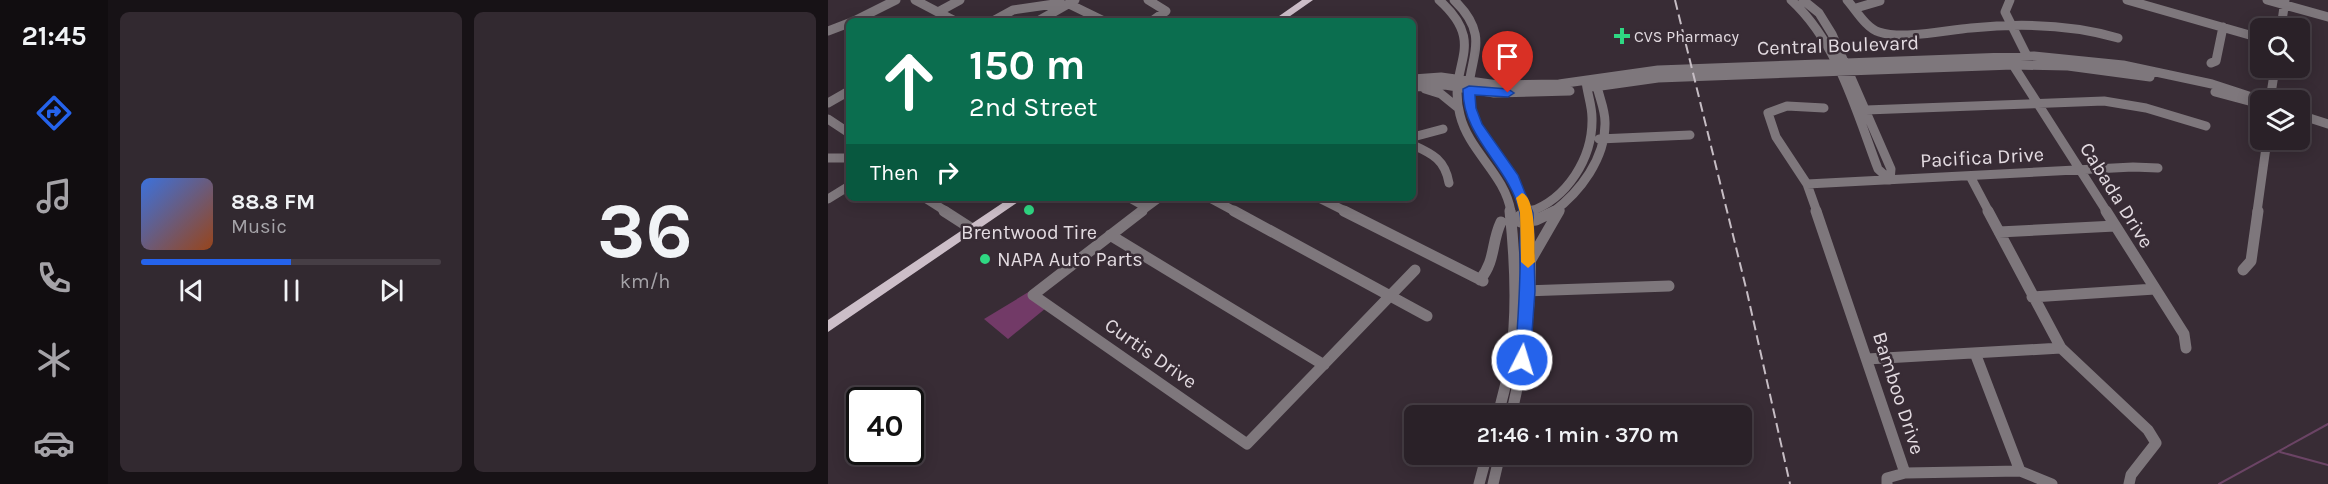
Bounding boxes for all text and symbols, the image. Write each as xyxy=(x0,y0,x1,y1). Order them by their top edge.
map controls xyxy=(2250,18,2310,150)
button: search xyxy=(2250,18,2310,78)
text: 21:45 xyxy=(21,20,87,52)
place label: CVS Pharmacy xyxy=(1634,27,1739,46)
marker: CVS Pharmacy xyxy=(1615,29,1629,43)
pin xyxy=(1482,31,1533,93)
street label: Central Boulevard xyxy=(1757,31,1919,60)
text: 150 m xyxy=(969,40,1085,90)
icon: arrive xyxy=(1491,40,1524,73)
icon: ahead xyxy=(870,42,948,120)
button: layers xyxy=(2250,90,2310,150)
text: 2nd Street xyxy=(969,91,1097,123)
icon: directions xyxy=(33,92,75,134)
street label: Cabada Drive xyxy=(2075,138,2158,252)
street label: Pacifica Drive xyxy=(1920,143,2045,172)
icon: right xyxy=(931,156,964,189)
text: Then xyxy=(870,160,919,186)
icon: music xyxy=(33,175,75,217)
text: 36 xyxy=(597,185,693,277)
text: 88.8 FM xyxy=(231,189,315,215)
marker: Brentwood Tire xyxy=(1022,203,1036,217)
text: Music xyxy=(231,215,287,238)
place label: Brentwood Tire xyxy=(961,221,1097,244)
place label: NAPA Auto Parts xyxy=(997,248,1143,271)
marker: NAPA Auto Parts xyxy=(978,252,992,266)
icon: phone xyxy=(33,257,75,299)
text: km/h xyxy=(620,270,670,293)
icon: previous xyxy=(175,274,208,307)
icon: pause xyxy=(275,274,308,307)
icon: next xyxy=(375,274,408,307)
street label: Curtis Drive xyxy=(1100,313,1201,394)
position arrow xyxy=(1490,328,1554,392)
street label: Bamboo Drive xyxy=(1868,329,1929,457)
icon: climate xyxy=(33,339,75,381)
speed limit sign: 40 xyxy=(846,387,924,465)
icon: car xyxy=(33,422,75,464)
text: 21:46 · 1 min · 370 m xyxy=(1477,422,1679,448)

